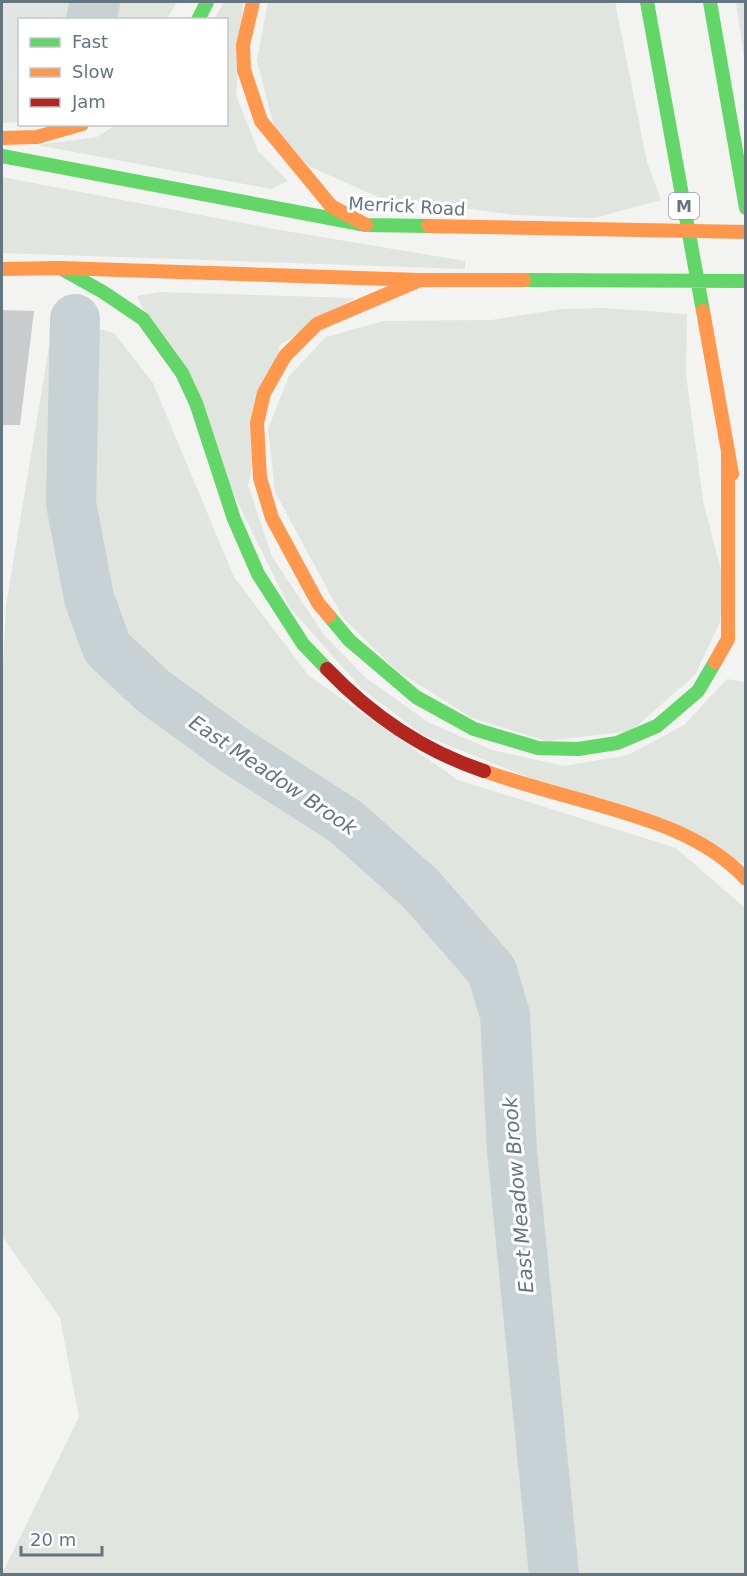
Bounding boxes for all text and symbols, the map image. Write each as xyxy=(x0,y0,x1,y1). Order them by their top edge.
legend xyxy=(18,18,228,126)
text: Fast xyxy=(72,31,108,52)
text: Slow xyxy=(72,61,114,82)
text: Jam xyxy=(71,91,106,112)
street label: Merrick Road xyxy=(348,192,466,220)
road number: M xyxy=(669,193,699,219)
water label: East Meadow Brook xyxy=(185,710,363,841)
water label: East Meadow Brook xyxy=(497,1094,539,1294)
scale bar xyxy=(21,1519,102,1557)
text: 20 m xyxy=(30,1529,76,1550)

